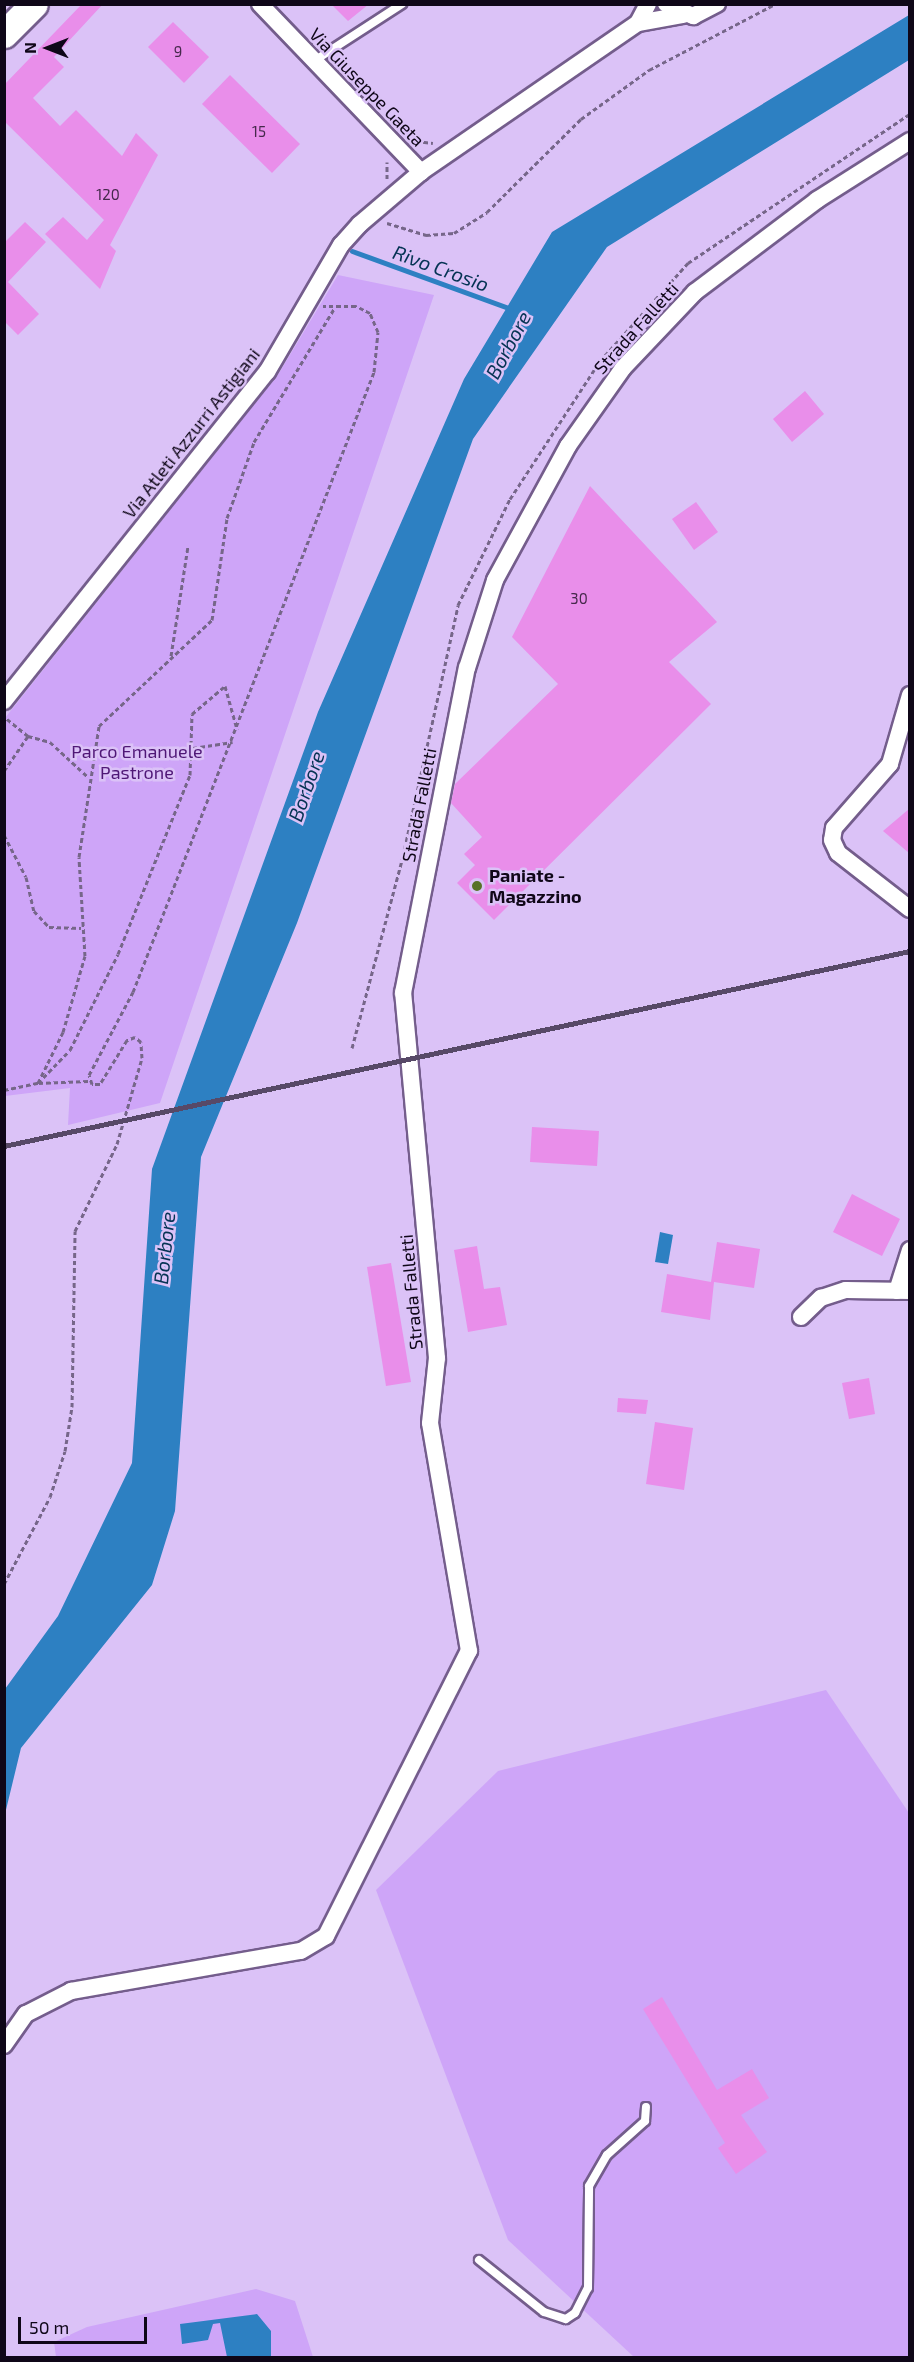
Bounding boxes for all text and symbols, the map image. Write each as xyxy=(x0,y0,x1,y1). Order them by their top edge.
north arrow xyxy=(18,18,78,78)
street label: Via Giuseppe Gaeta xyxy=(305,23,429,151)
text: N xyxy=(20,42,39,54)
house number: 9 xyxy=(174,43,182,61)
house number: 15 xyxy=(252,123,266,141)
house number: 120 xyxy=(96,186,120,204)
water label: Rivo Crosio xyxy=(390,240,492,296)
street label: Strada Falletti xyxy=(589,278,683,378)
water label: Borbore xyxy=(480,307,536,383)
street label: Via Atleti Azzurri Astigiani xyxy=(117,343,265,523)
house number: 30 xyxy=(570,590,588,608)
park label: Parco Emanuele Pastrone xyxy=(71,741,203,783)
street label: Strada Falletti xyxy=(397,746,441,864)
water label: Borbore xyxy=(283,748,329,824)
place label: Paniate - Magazzino xyxy=(489,865,582,908)
marker: Paniate - Magazzino xyxy=(470,879,484,893)
water label: Borbore xyxy=(148,1211,180,1285)
street label: Strada Falletti xyxy=(395,1233,427,1351)
scale bar xyxy=(21,2305,150,2343)
text: 50 m xyxy=(29,2316,69,2338)

